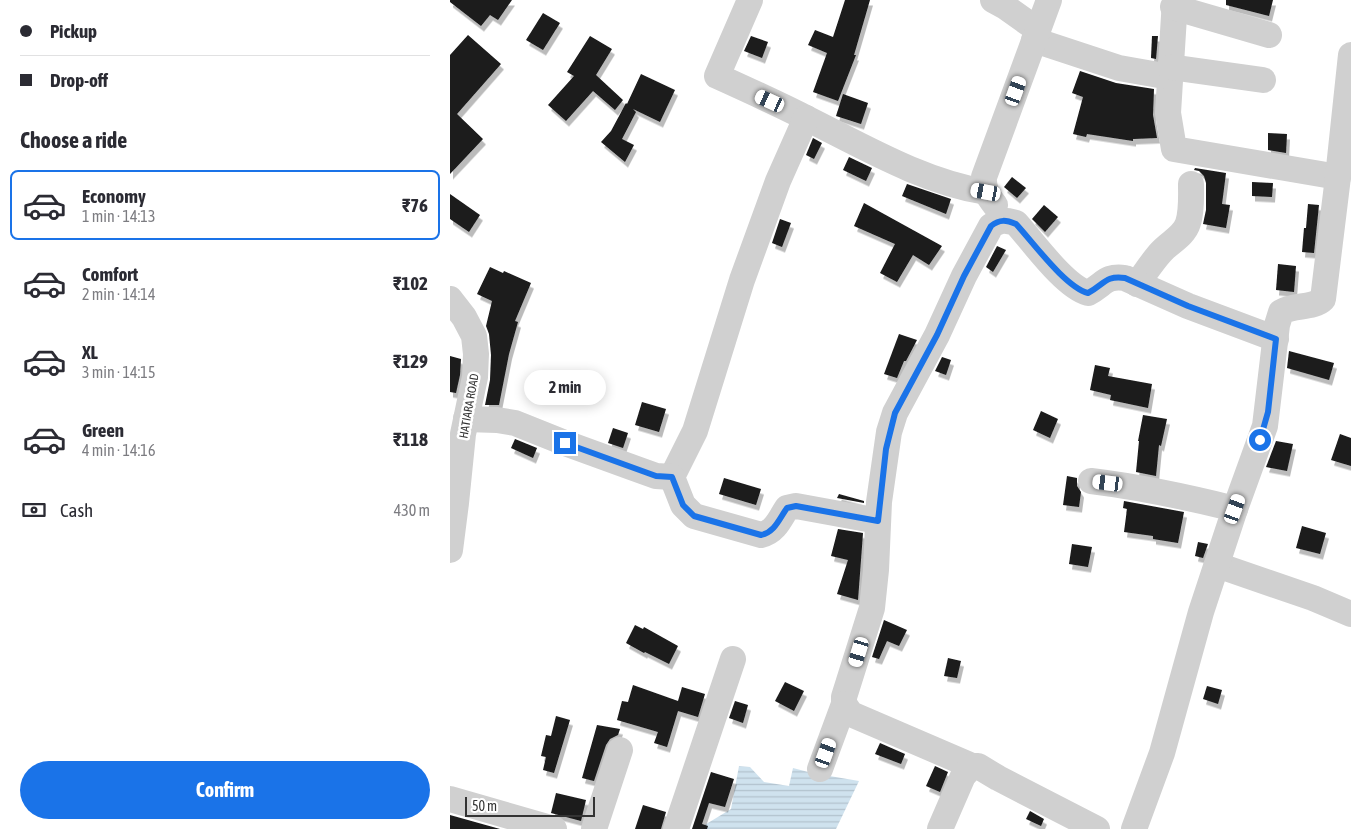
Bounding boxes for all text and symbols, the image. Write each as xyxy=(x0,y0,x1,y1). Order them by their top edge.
text: Pickup xyxy=(50,20,97,42)
text: Drop-off xyxy=(50,69,108,91)
car xyxy=(1003,74,1028,108)
car xyxy=(753,88,786,114)
text: Choose a ride xyxy=(20,127,127,153)
car xyxy=(969,182,1002,202)
icon: car xyxy=(22,183,67,228)
text: Economy xyxy=(82,185,146,207)
text: ₹76 xyxy=(402,194,428,216)
text: 1 min · 14:13 xyxy=(82,207,155,225)
icon: car xyxy=(22,261,67,306)
text: Comfort xyxy=(82,263,138,285)
text: ₹102 xyxy=(393,272,428,294)
text: 2 min · 14:14 xyxy=(82,285,155,303)
icon: car xyxy=(22,339,67,384)
text: XL xyxy=(82,341,98,363)
text: ₹129 xyxy=(393,350,428,372)
text: 3 min · 14:15 xyxy=(82,363,155,381)
callout: 2 min xyxy=(524,370,606,406)
street label: HATIARA ROAD xyxy=(456,372,482,440)
text: 2 min xyxy=(549,378,581,396)
icon: car xyxy=(22,417,67,462)
text: Green xyxy=(82,419,124,441)
text: ₹118 xyxy=(393,428,428,450)
route start xyxy=(1249,429,1271,451)
route end xyxy=(554,432,576,454)
text: 4 min · 14:16 xyxy=(82,441,155,459)
car xyxy=(1092,474,1123,492)
car xyxy=(1222,492,1247,526)
icon: cash xyxy=(20,496,48,524)
text: Cash xyxy=(60,499,93,521)
text: 430 m xyxy=(394,501,430,519)
car xyxy=(847,635,870,669)
car xyxy=(813,736,838,770)
button: Confirm xyxy=(20,761,430,819)
scale bar xyxy=(465,794,595,817)
text: 50 m xyxy=(472,798,497,814)

